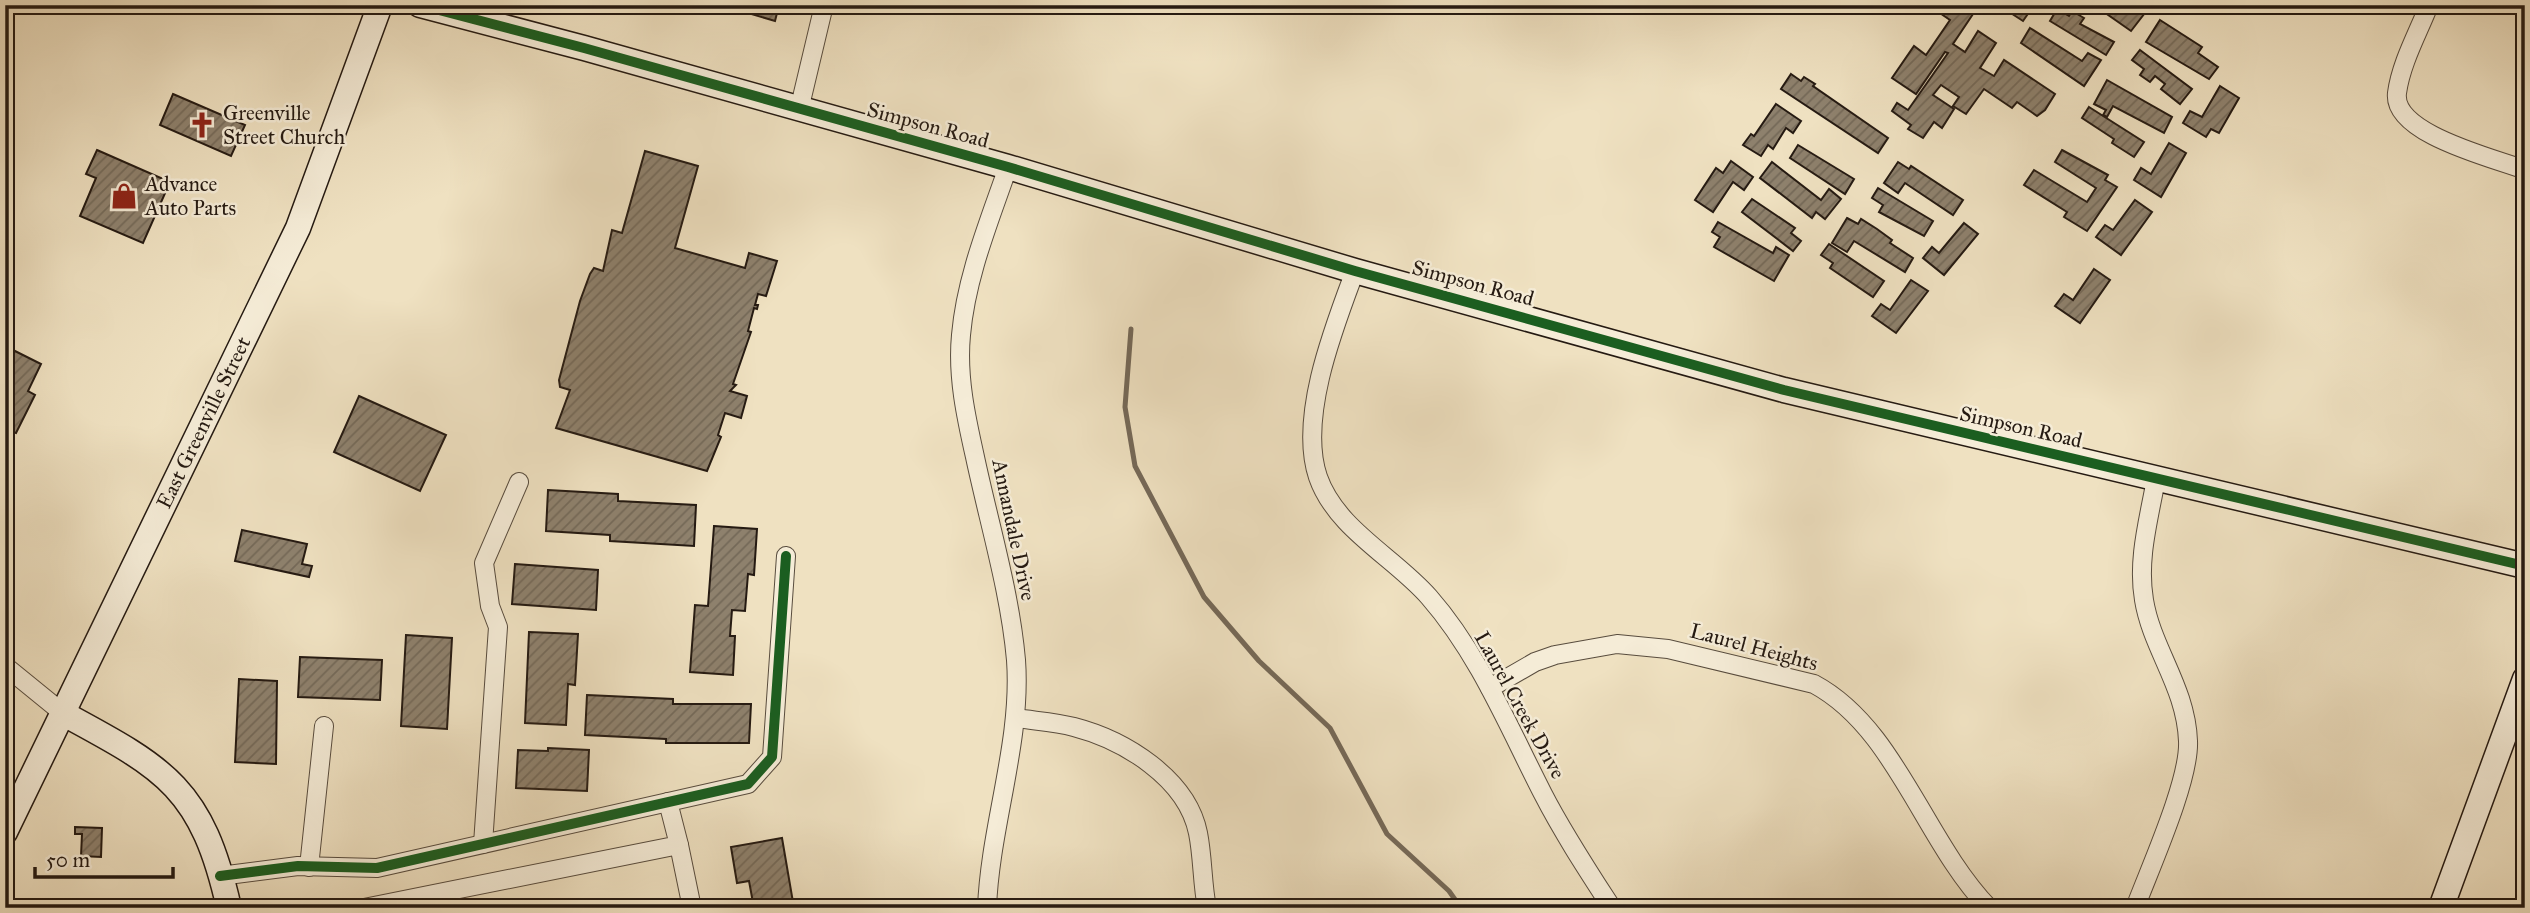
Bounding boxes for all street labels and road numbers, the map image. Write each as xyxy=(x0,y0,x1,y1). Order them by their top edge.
street label: Simpson Road xyxy=(864,96,992,154)
street label: Simpson Road xyxy=(1409,254,1537,312)
street label: East Greenville Street xyxy=(151,332,257,513)
street label: Simpson Road xyxy=(1957,400,2085,454)
street label: Annandale Drive xyxy=(986,456,1042,603)
street label: Laurel Heights xyxy=(1687,617,1821,677)
street label: Laurel Creek Drive xyxy=(1469,627,1571,783)

